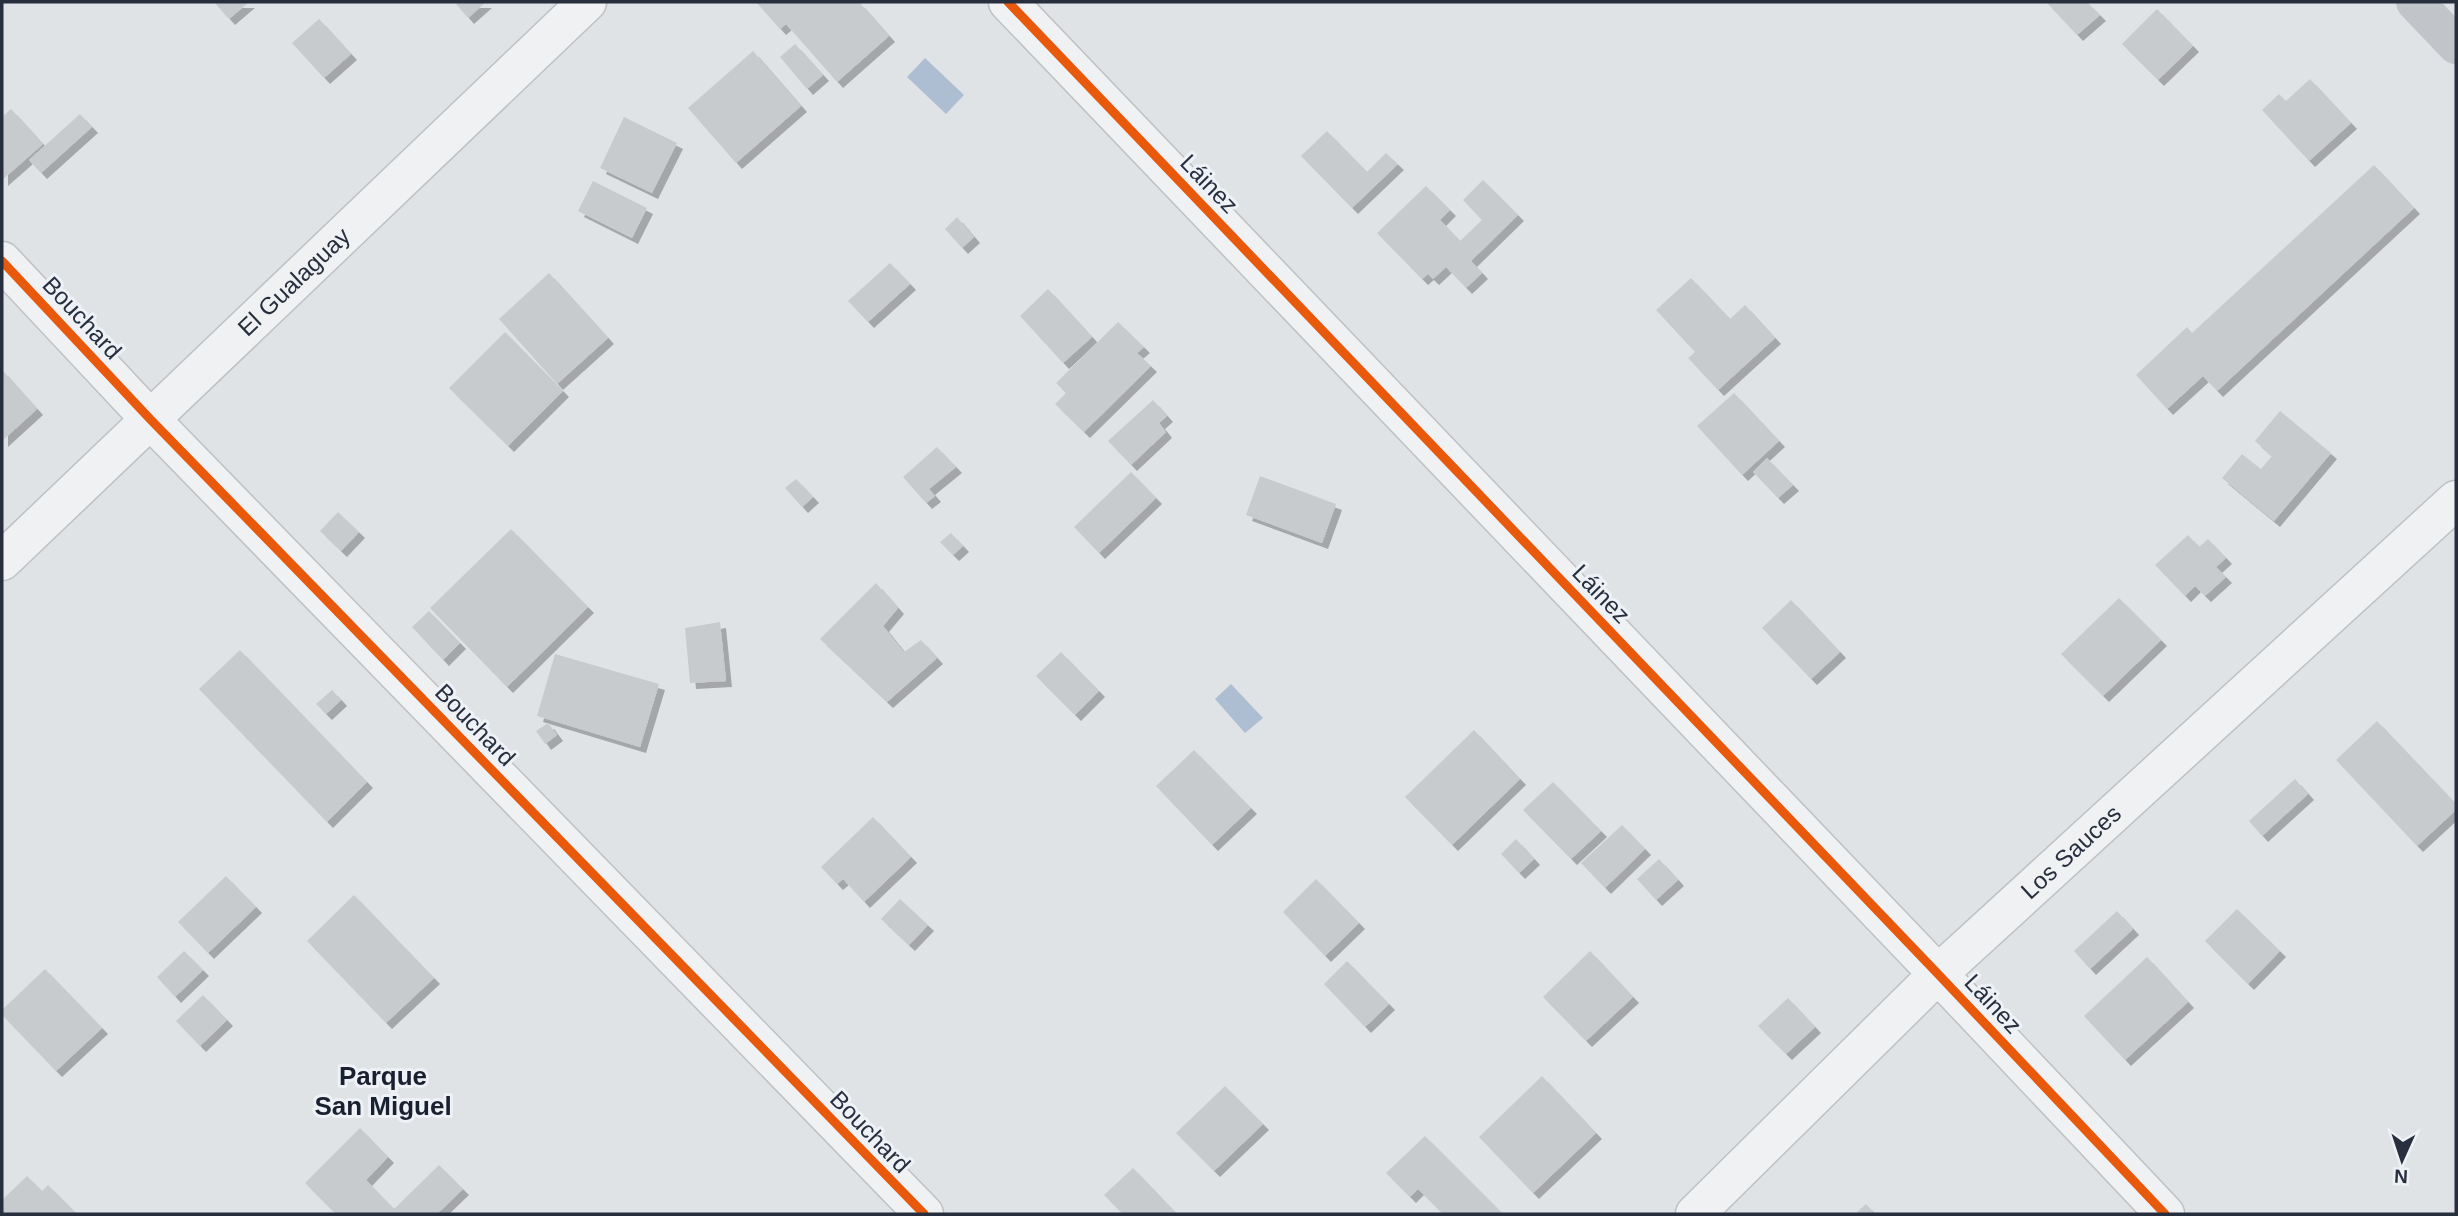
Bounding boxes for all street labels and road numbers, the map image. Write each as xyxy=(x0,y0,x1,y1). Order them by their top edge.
street label: Láinez xyxy=(1175,149,1244,218)
street label: El Gualaguay xyxy=(232,222,355,341)
street label: Bouchard xyxy=(37,271,127,364)
street label: Láinez xyxy=(1567,559,1636,628)
street label: Bouchard xyxy=(430,678,521,771)
street label: Los Sauces xyxy=(2015,799,2126,904)
street label: Láinez xyxy=(1959,969,2027,1039)
street label: Bouchard xyxy=(825,1085,916,1178)

